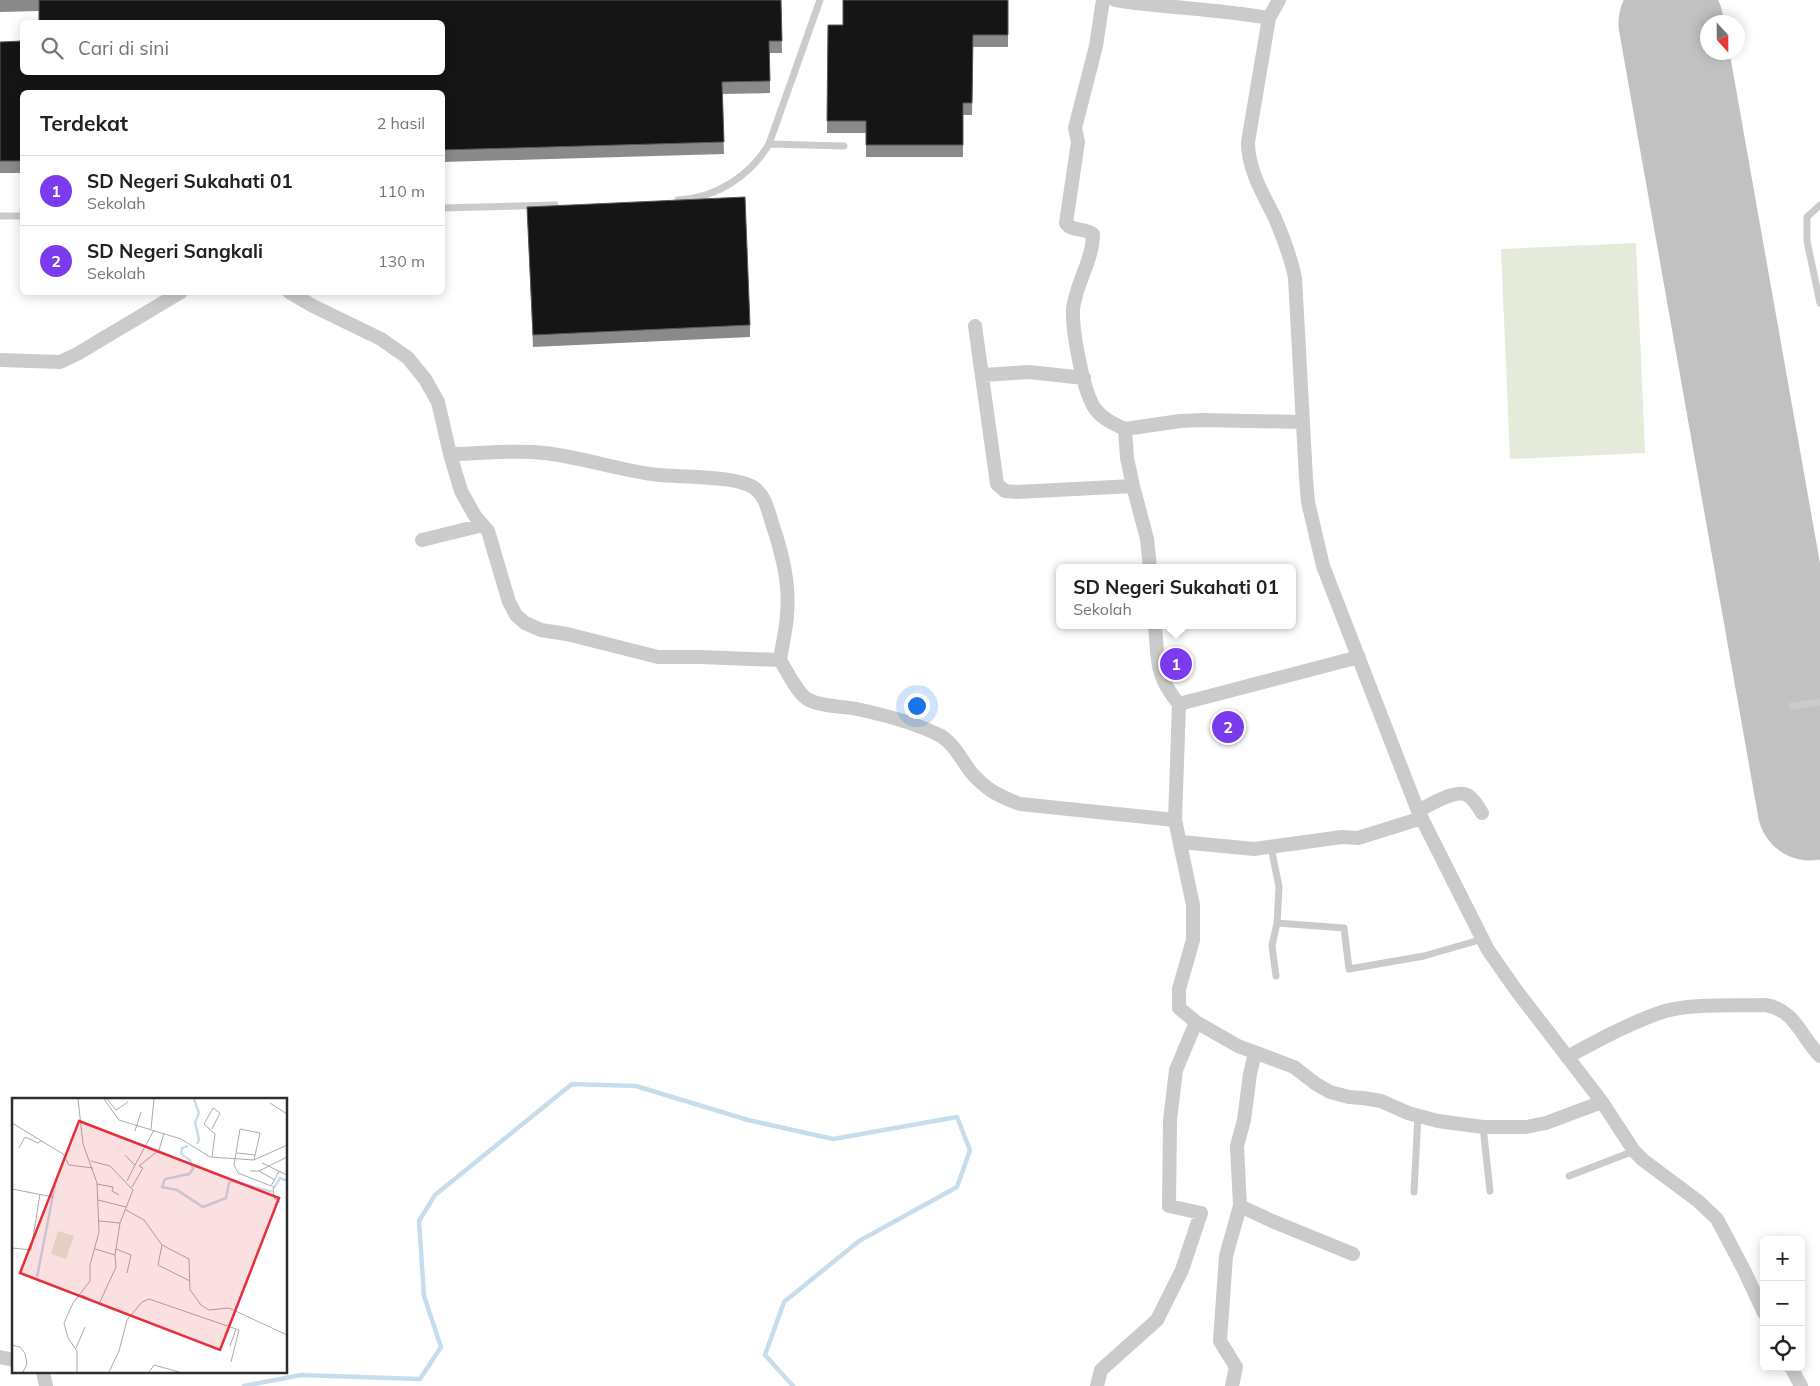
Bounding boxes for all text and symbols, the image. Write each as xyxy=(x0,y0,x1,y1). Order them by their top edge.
north arrow xyxy=(1700,15,1745,60)
search box xyxy=(20,20,445,75)
icon: search xyxy=(38,34,66,62)
text: Cari di sini xyxy=(78,36,169,60)
text: Terdekat xyxy=(40,110,128,136)
text: 2 hasil xyxy=(377,113,425,133)
text: SD Negeri Sukahati 01 xyxy=(87,169,293,193)
text: 1 xyxy=(51,181,61,201)
text: 110 m xyxy=(378,181,425,201)
text: Sekolah xyxy=(87,193,146,213)
text: SD Negeri Sangkali xyxy=(87,239,263,263)
text: 2 xyxy=(51,251,61,271)
text: 130 m xyxy=(378,251,425,271)
text: Sekolah xyxy=(87,263,146,283)
popup xyxy=(1056,564,1296,629)
text: SD Negeri Sukahati 01 xyxy=(1073,575,1279,599)
text: Sekolah xyxy=(1073,599,1132,619)
pin: 1 xyxy=(1160,645,1192,683)
your location xyxy=(904,693,930,719)
pin: 2 xyxy=(1212,708,1244,746)
inset map xyxy=(12,1098,288,1374)
map controls xyxy=(1760,1236,1805,1371)
button: + xyxy=(1760,1236,1805,1281)
button: − xyxy=(1760,1281,1805,1326)
button: locate xyxy=(1760,1326,1805,1371)

